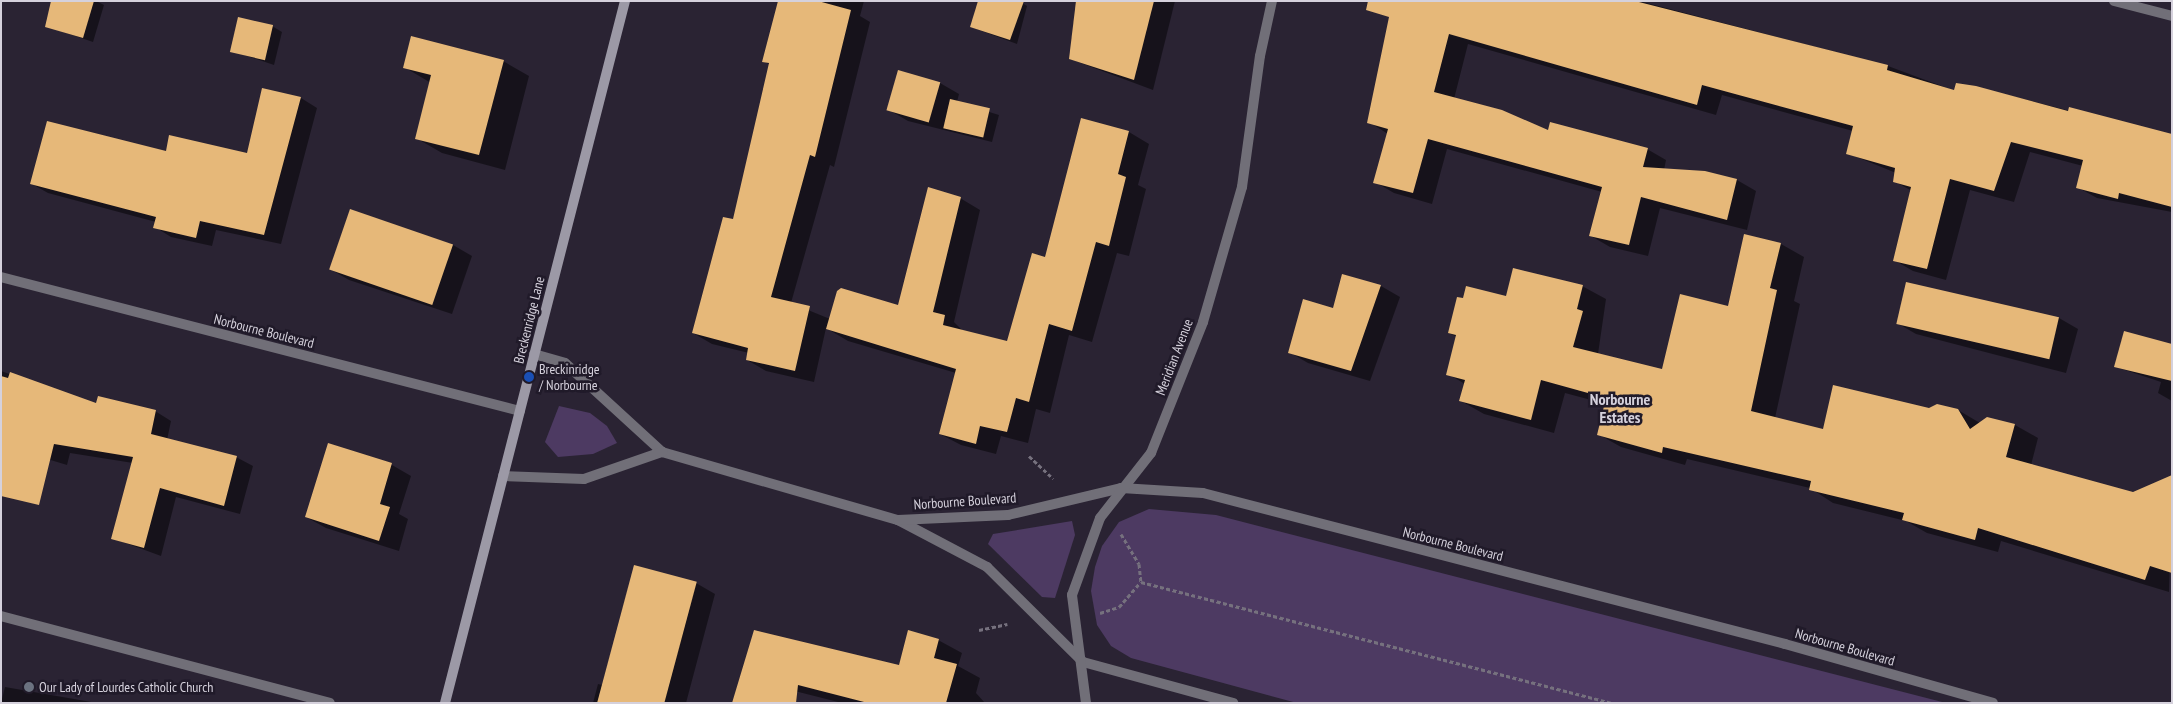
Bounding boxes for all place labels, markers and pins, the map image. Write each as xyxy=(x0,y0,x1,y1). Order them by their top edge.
place label: Breckinridge / Norbourne xyxy=(539,361,599,394)
marker: Breckinridge / Norbourne xyxy=(523,371,535,383)
place label: Our Lady of Lourdes Catholic Church xyxy=(39,679,214,695)
marker: Our Lady of Lourdes Catholic Church xyxy=(23,681,35,693)

